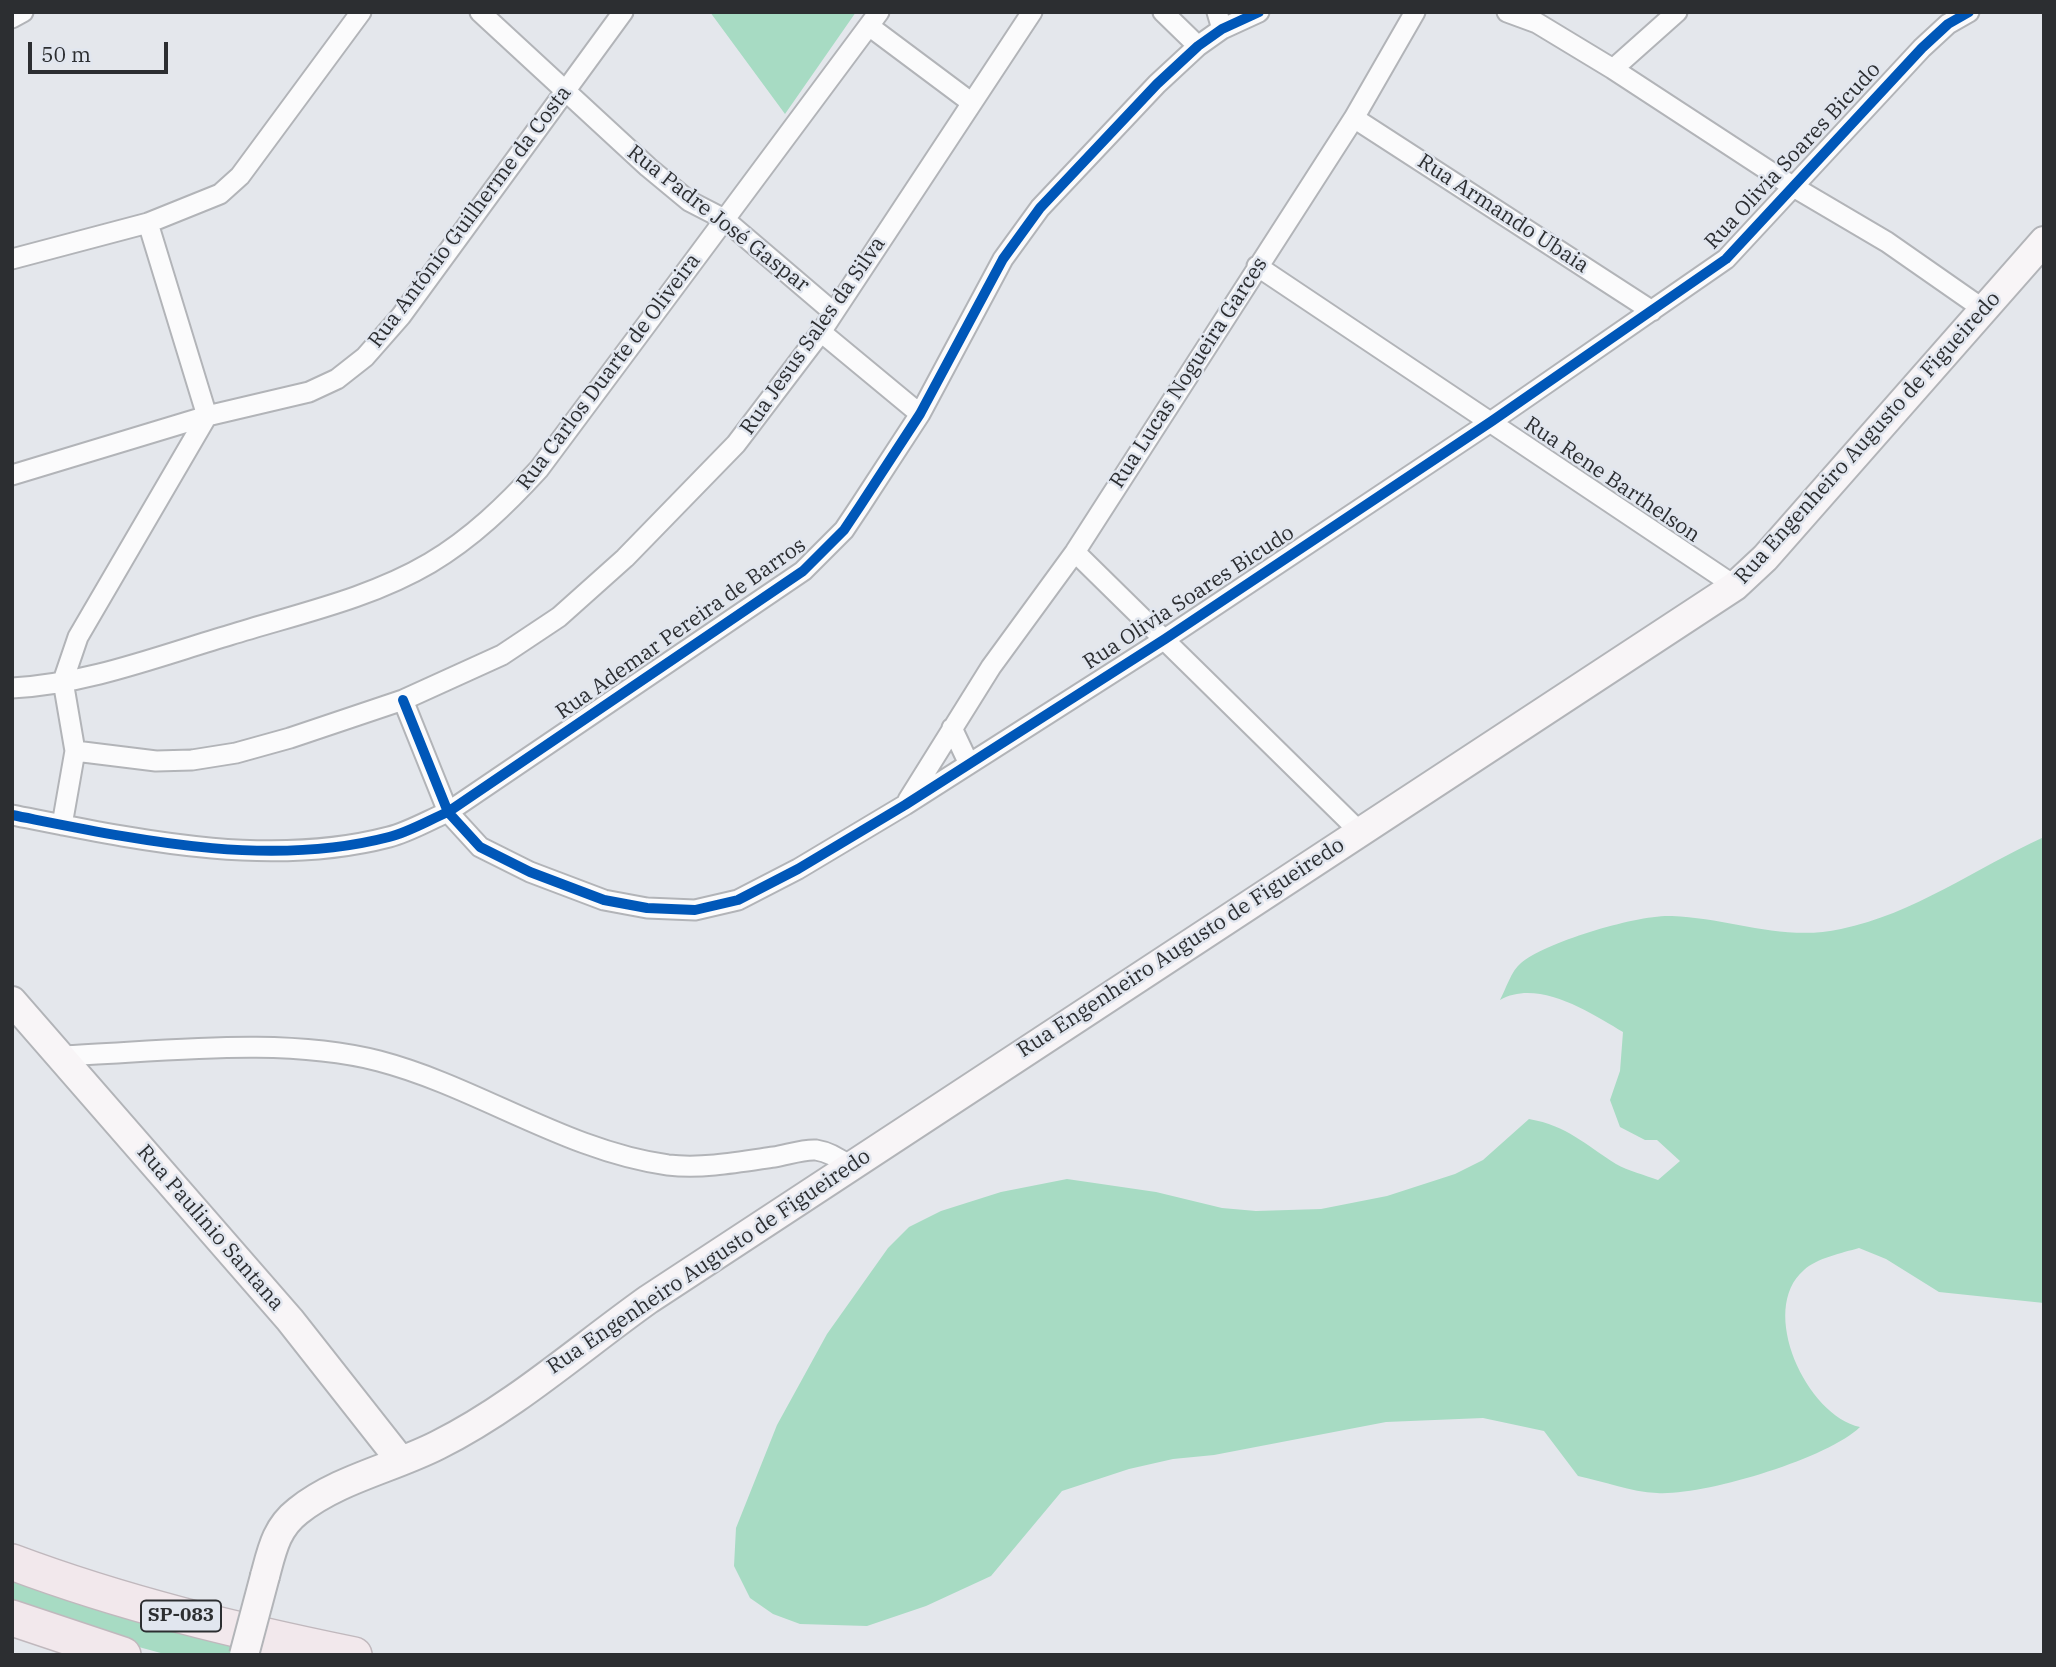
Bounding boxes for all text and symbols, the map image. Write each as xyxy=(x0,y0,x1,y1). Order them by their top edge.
scale bar xyxy=(32,28,172,72)
text: 50 m xyxy=(41,40,91,68)
street label: Rua Olivia Soares Bicudo xyxy=(1700,57,1886,255)
street label: Rua Antônio Guilherme da Costa xyxy=(363,81,577,353)
street label: Rua Padre José Gaspar xyxy=(622,140,814,298)
street label: Rua Armando Ubaia xyxy=(1413,149,1593,279)
street label: Rua Jesus Sales da Silva xyxy=(735,232,891,440)
street label: Rua Carlos Duarte de Oliveira xyxy=(512,249,706,495)
street label: Rua Lucas Nogueira Garces xyxy=(1105,253,1273,493)
street label: Rua Engenheiro Augusto de Figueiredo xyxy=(1730,287,2006,589)
street label: Rua Rene Barthelson xyxy=(1519,412,1705,548)
street label: Rua Olivia Soares Bicudo xyxy=(1079,520,1299,676)
street label: Rua Ademar Pereira de Barros xyxy=(551,533,811,725)
street label: Rua Engenheiro Augusto de Figueiredo xyxy=(1013,833,1349,1063)
street label: Rua Paulinio Santana xyxy=(131,1140,289,1316)
street label: Rua Engenheiro Augusto de Figueiredo xyxy=(543,1144,875,1380)
road number: SP-083 xyxy=(141,1600,221,1632)

